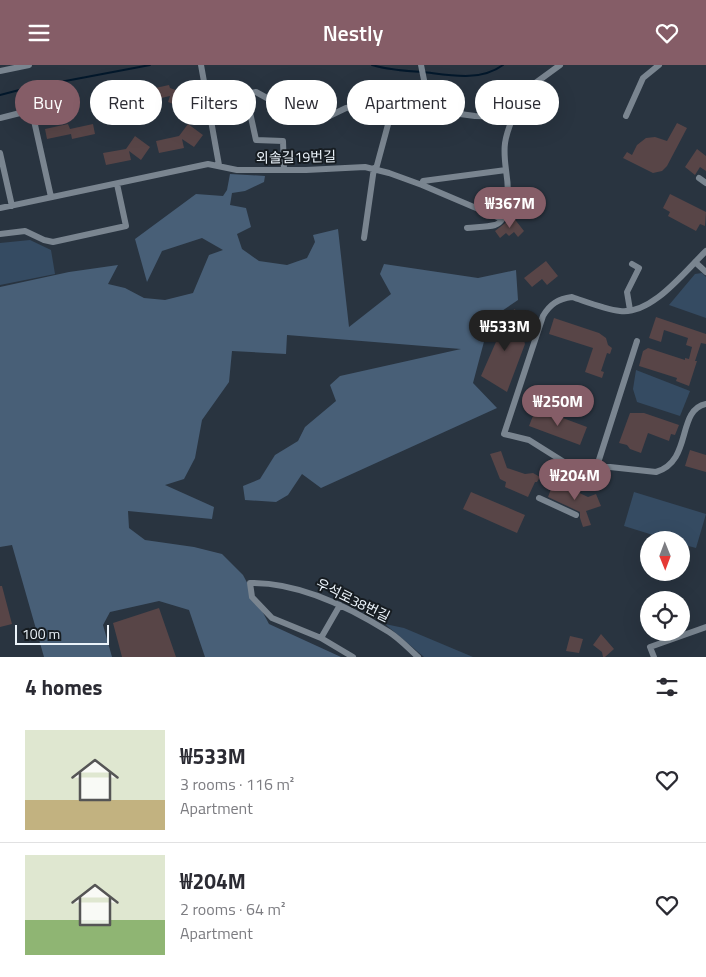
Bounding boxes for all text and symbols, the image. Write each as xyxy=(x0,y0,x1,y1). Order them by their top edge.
text: Nestly xyxy=(323,16,383,50)
icon: menu xyxy=(25,19,53,47)
icon: heart xyxy=(653,19,681,47)
chip: Buy xyxy=(15,80,80,125)
chip: Rent xyxy=(90,80,162,125)
chip: Filters xyxy=(172,80,256,125)
chip: New xyxy=(266,80,337,125)
chip: Apartment xyxy=(347,80,465,125)
chip: House xyxy=(475,80,559,125)
street label: 외솔길19번길 xyxy=(256,145,336,168)
pin: ₩367M xyxy=(475,186,545,229)
text: ₩367M xyxy=(485,191,535,215)
pin: ₩533M xyxy=(470,309,540,352)
text: ₩533M xyxy=(480,314,530,338)
pin: ₩250M xyxy=(523,385,593,427)
text: ₩250M xyxy=(533,389,583,413)
pin: ₩204M xyxy=(540,459,610,501)
text: ₩204M xyxy=(550,463,600,487)
north arrow xyxy=(640,531,690,581)
map controls xyxy=(640,531,690,641)
street label: 우석로38번길 xyxy=(313,573,394,627)
button: locate xyxy=(640,591,690,641)
scale bar xyxy=(15,622,109,645)
text: 100 m xyxy=(22,623,60,644)
text: 4 homes xyxy=(25,671,102,703)
icon: filters xyxy=(653,673,681,701)
text: ₩533M xyxy=(180,740,246,772)
icon: home xyxy=(65,750,125,810)
icon: heart xyxy=(653,766,681,794)
text: 3 rooms · 116 m² xyxy=(180,772,294,796)
text: Apartment xyxy=(180,796,253,820)
text: ₩204M xyxy=(180,865,246,897)
icon: home xyxy=(65,875,125,935)
icon: heart xyxy=(653,891,681,919)
text: 2 rooms · 64 m² xyxy=(180,897,285,921)
text: Apartment xyxy=(180,921,253,945)

